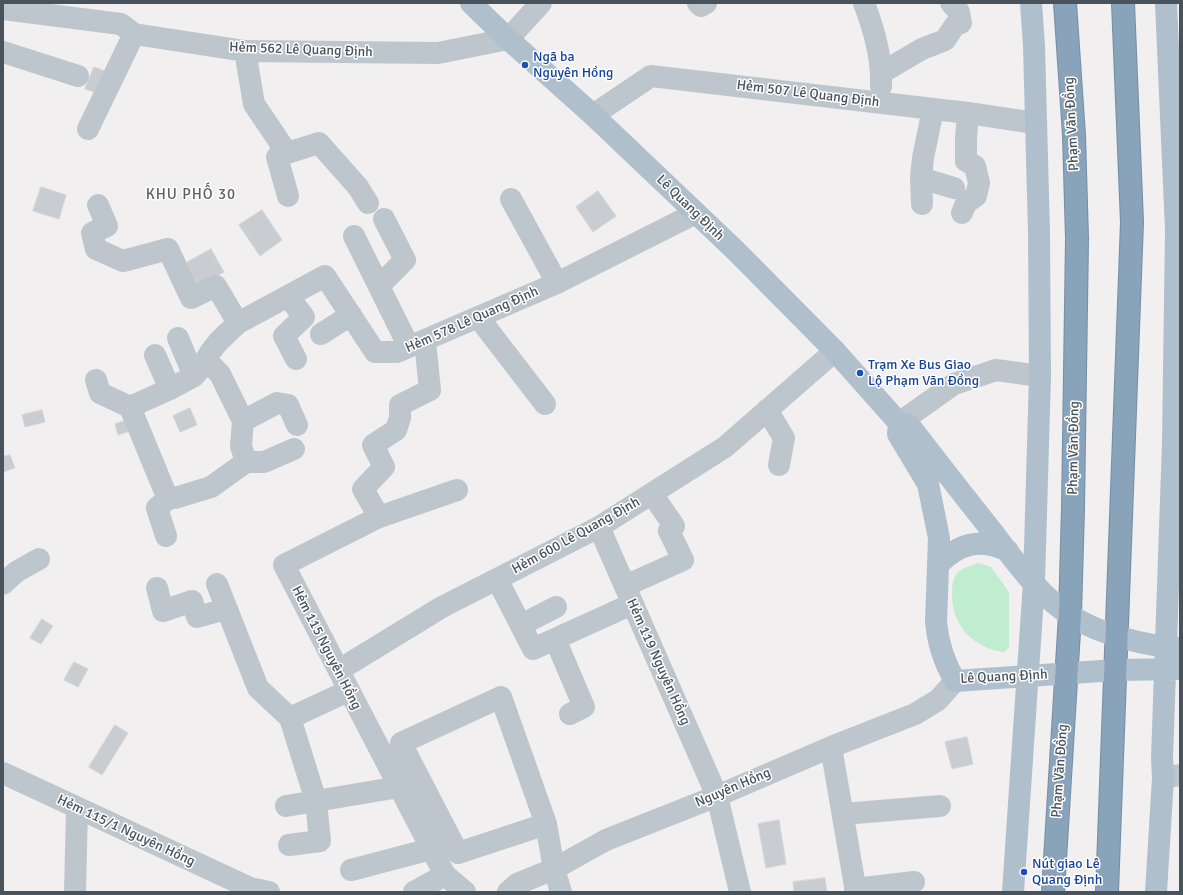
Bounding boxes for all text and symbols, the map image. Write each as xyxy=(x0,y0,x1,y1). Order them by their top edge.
street label: Hẻm 562 Lê Quang Định xyxy=(229,39,373,61)
place label: Ngã ba Nguyên Hồng xyxy=(533,49,613,82)
marker: Ngã ba Nguyên Hồng xyxy=(520,60,530,70)
street label: Hẻm 507 Lê Quang Định xyxy=(736,77,880,111)
street label: Phạm Văn Đồng xyxy=(1061,77,1083,171)
street label: Lê Quang Định xyxy=(653,172,727,244)
district label: KHU PHỐ 30 xyxy=(146,186,236,204)
street label: Hẻm 578 Lê Quang Định xyxy=(403,283,541,357)
place label: Trạm Xe Bus Giao Lộ Phạm Văn Đồng xyxy=(868,357,979,390)
marker: Trạm Xe Bus Giao Lộ Phạm Văn Đồng xyxy=(855,368,865,378)
street label: Phạm Văn Đồng xyxy=(1065,401,1083,495)
street label: Hẻm 600 Lê Quang Định xyxy=(509,494,643,578)
street label: Hẻm 115 Nguyên Hồng xyxy=(287,583,365,713)
street label: Hẻm 119 Nguyên Hồng xyxy=(622,596,694,728)
street label: Lê Quang Định xyxy=(960,666,1048,688)
street label: Phạm Văn Đồng xyxy=(1048,724,1072,818)
street label: Nguyên Hồng xyxy=(693,765,773,811)
street label: Hẻm 115/1 Nguyên Hồng xyxy=(54,792,198,870)
place label: Nút giao Lê Quang Định xyxy=(1032,856,1102,888)
marker: Nút giao Lê Quang Định xyxy=(1019,867,1029,877)

